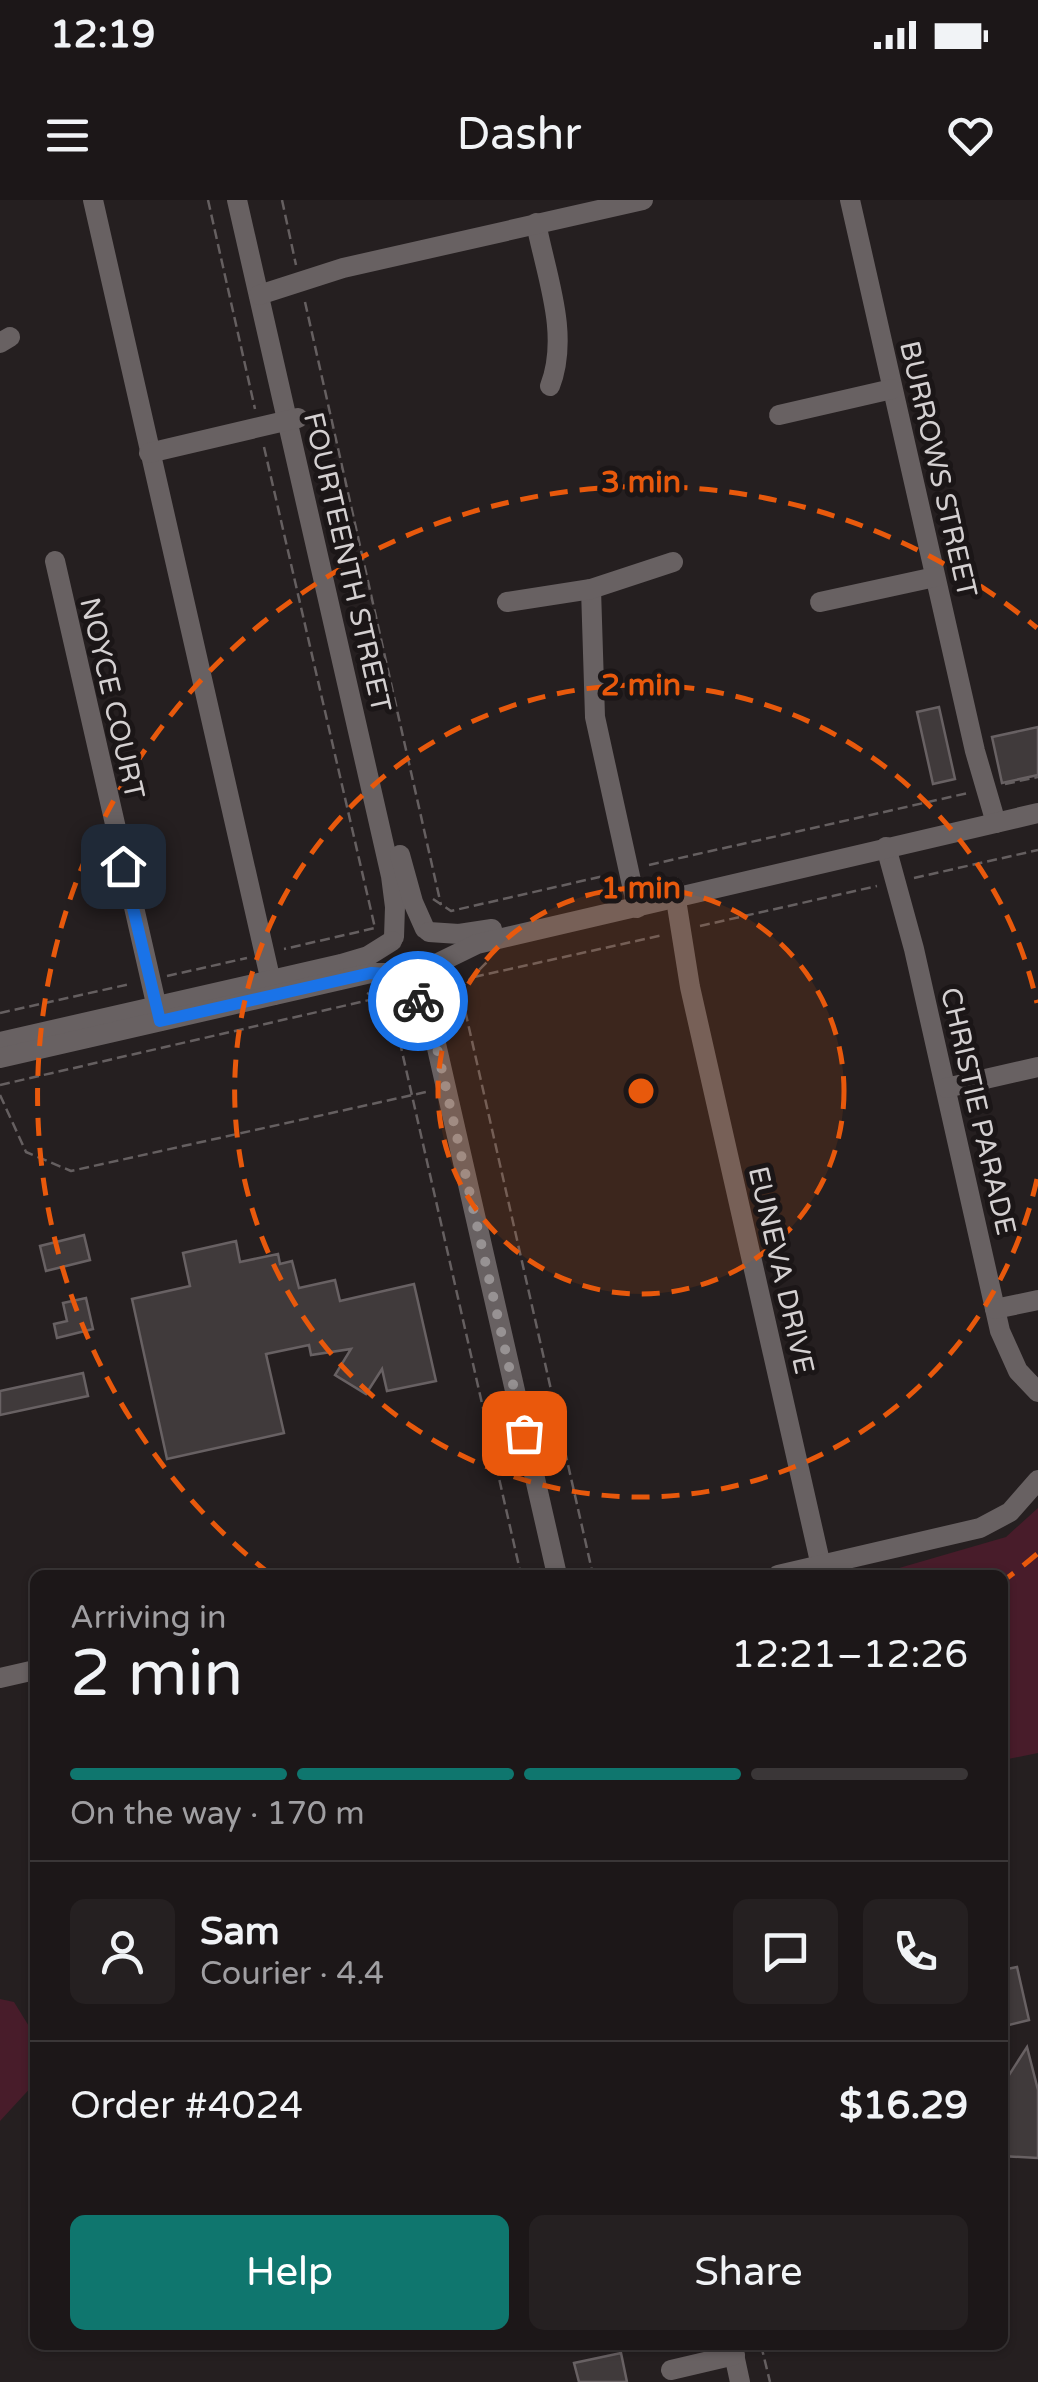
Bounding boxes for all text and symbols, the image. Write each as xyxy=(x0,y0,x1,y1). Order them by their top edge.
text: 12:19 xyxy=(50,12,155,58)
icon: menu xyxy=(40,108,95,163)
text: Dashr xyxy=(457,108,581,162)
icon: heart xyxy=(943,108,998,163)
street label: BURROWS STREET xyxy=(892,338,984,601)
street label: FOURTEENTH STREET xyxy=(296,409,398,716)
text: 3 min xyxy=(601,464,681,501)
street label: NOYCE COURT xyxy=(72,594,152,802)
text: 2 min xyxy=(601,667,681,704)
pin xyxy=(81,824,166,909)
icon: home xyxy=(96,839,151,894)
text: 1 min xyxy=(601,870,681,907)
courier xyxy=(368,951,468,1051)
icon: bike xyxy=(391,974,446,1029)
street label: CHRISTIE PARADE xyxy=(933,984,1023,1238)
centre of rings xyxy=(623,1073,659,1109)
street label: EUNEVA DRIVE xyxy=(741,1163,821,1377)
pin xyxy=(482,1391,567,1476)
icon: bag xyxy=(497,1406,552,1461)
text: Arriving in xyxy=(70,1599,227,1637)
text: 12:21–12:26 xyxy=(731,1632,968,1678)
text: 2 min xyxy=(70,1635,243,1714)
text: On the way · 170 m xyxy=(70,1795,365,1833)
button: person xyxy=(70,1899,175,2004)
button: chat xyxy=(733,1899,838,2004)
button: phone xyxy=(863,1899,968,2004)
text: Sam xyxy=(200,1909,280,1955)
text: Courier · 4.4 xyxy=(200,1955,384,1993)
text: Order #4024 xyxy=(70,2083,303,2129)
text: $16.29 xyxy=(839,2083,968,2129)
button: Help xyxy=(70,2215,509,2330)
button: Share xyxy=(529,2215,968,2330)

